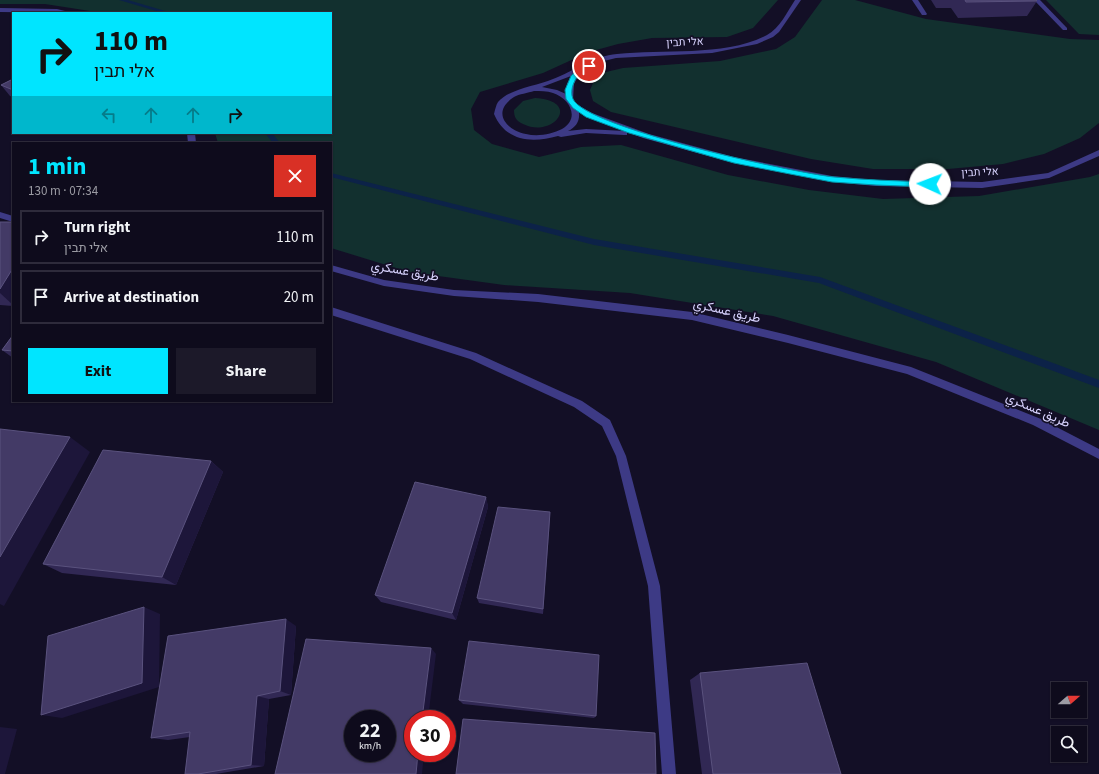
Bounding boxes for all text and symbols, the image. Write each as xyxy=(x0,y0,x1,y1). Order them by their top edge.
text: 110 m xyxy=(94,21,168,61)
icon: right xyxy=(28,28,80,80)
street label: אלי תבין xyxy=(666,34,704,50)
pin xyxy=(572,49,606,83)
icon: arrive xyxy=(578,55,600,77)
text: אלי תבין xyxy=(94,59,155,84)
icon: left xyxy=(98,104,120,126)
icon: ahead xyxy=(140,104,162,126)
icon: ahead xyxy=(182,104,204,126)
icon: right xyxy=(224,104,246,126)
text: 1 min xyxy=(28,149,86,184)
button: close xyxy=(274,155,316,197)
position arrow xyxy=(909,163,951,205)
street label: אלי תבין xyxy=(961,164,999,180)
text: 130 m · 07:34 xyxy=(28,182,98,200)
text: Turn right xyxy=(64,217,130,238)
icon: right xyxy=(30,226,52,248)
text: 110 m xyxy=(276,227,314,248)
text: אלי תבין xyxy=(64,239,108,257)
street label: طريق عسكري xyxy=(369,256,440,287)
icon: arrive xyxy=(30,286,52,308)
text: Arrive at destination xyxy=(64,287,199,308)
text: 20 m xyxy=(284,287,314,308)
street label: طريق عسكري xyxy=(691,294,763,328)
button: Exit xyxy=(28,348,168,394)
button: Share xyxy=(176,348,316,394)
street label: طريق عسكري xyxy=(1003,388,1073,433)
north arrow xyxy=(1051,682,1087,718)
map controls xyxy=(1051,682,1087,762)
speed limit sign: 30 xyxy=(404,710,456,762)
text: 22 xyxy=(359,717,381,745)
button: search xyxy=(1051,726,1087,762)
text: km/h xyxy=(359,739,381,753)

